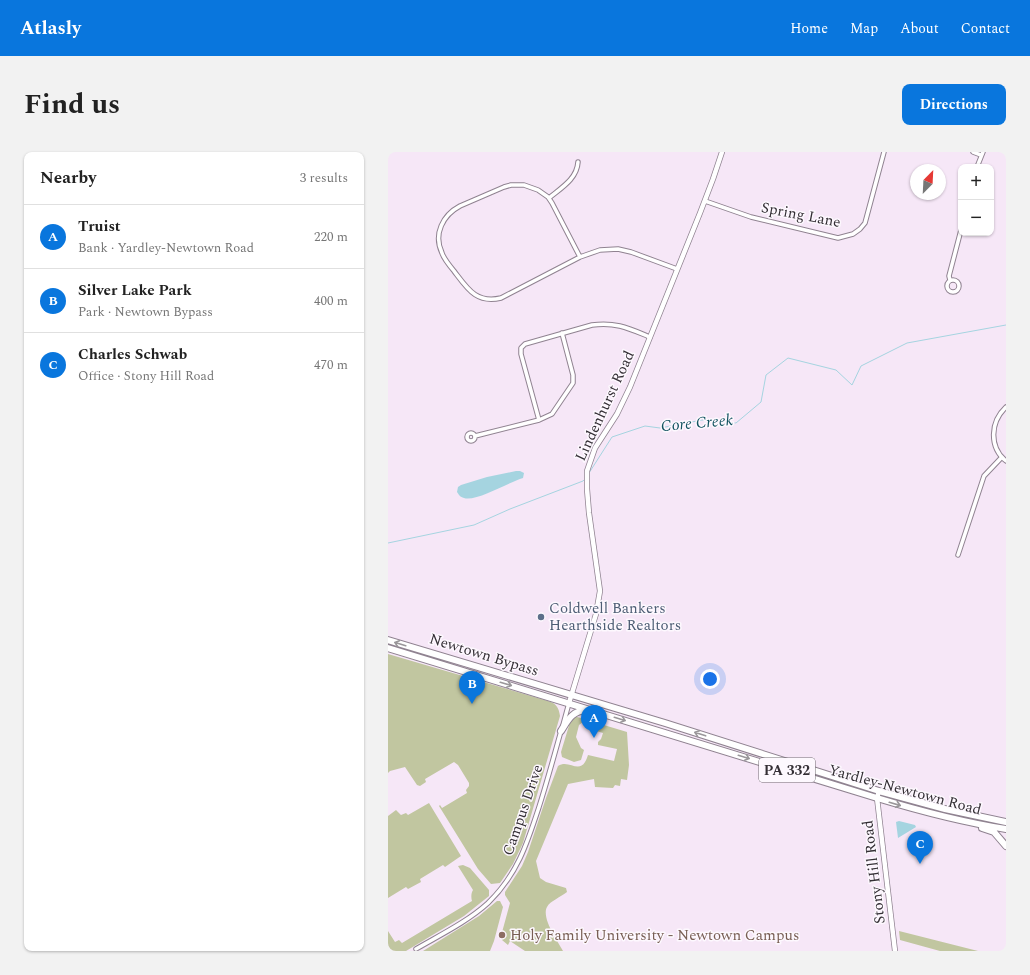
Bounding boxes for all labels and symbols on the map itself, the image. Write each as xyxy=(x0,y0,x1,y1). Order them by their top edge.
north arrow xyxy=(910,164,946,200)
street label: Spring Lane xyxy=(759,196,843,234)
street label: Lindenhurst Road xyxy=(569,347,641,465)
water label: Core Creek xyxy=(660,408,735,438)
place label: Coldwell Bankers Hearthside Realtors xyxy=(549,597,681,637)
marker: Coldwell Bankers Hearthside Realtors xyxy=(536,612,546,622)
street label: Newtown Bypass xyxy=(426,627,542,683)
one-way arrow xyxy=(394,640,407,647)
your location xyxy=(700,669,720,689)
pin: B xyxy=(459,671,485,704)
one-way arrow xyxy=(499,681,512,688)
pin: A xyxy=(581,705,607,738)
one-way arrow xyxy=(613,716,626,723)
one-way arrow xyxy=(693,730,706,737)
one-way arrow xyxy=(737,754,750,761)
road number: PA 332 xyxy=(759,758,815,782)
street label: Yardley-Newtown Road xyxy=(826,759,984,821)
street label: Campus Drive xyxy=(497,761,549,859)
one-way arrow xyxy=(888,800,901,808)
street label: Stony Hill Road xyxy=(856,819,892,925)
pin: C xyxy=(907,831,933,864)
place label: Holy Family University - Newtown Campus xyxy=(510,924,799,947)
marker: Holy Family University - Newtown Campus xyxy=(497,930,507,940)

